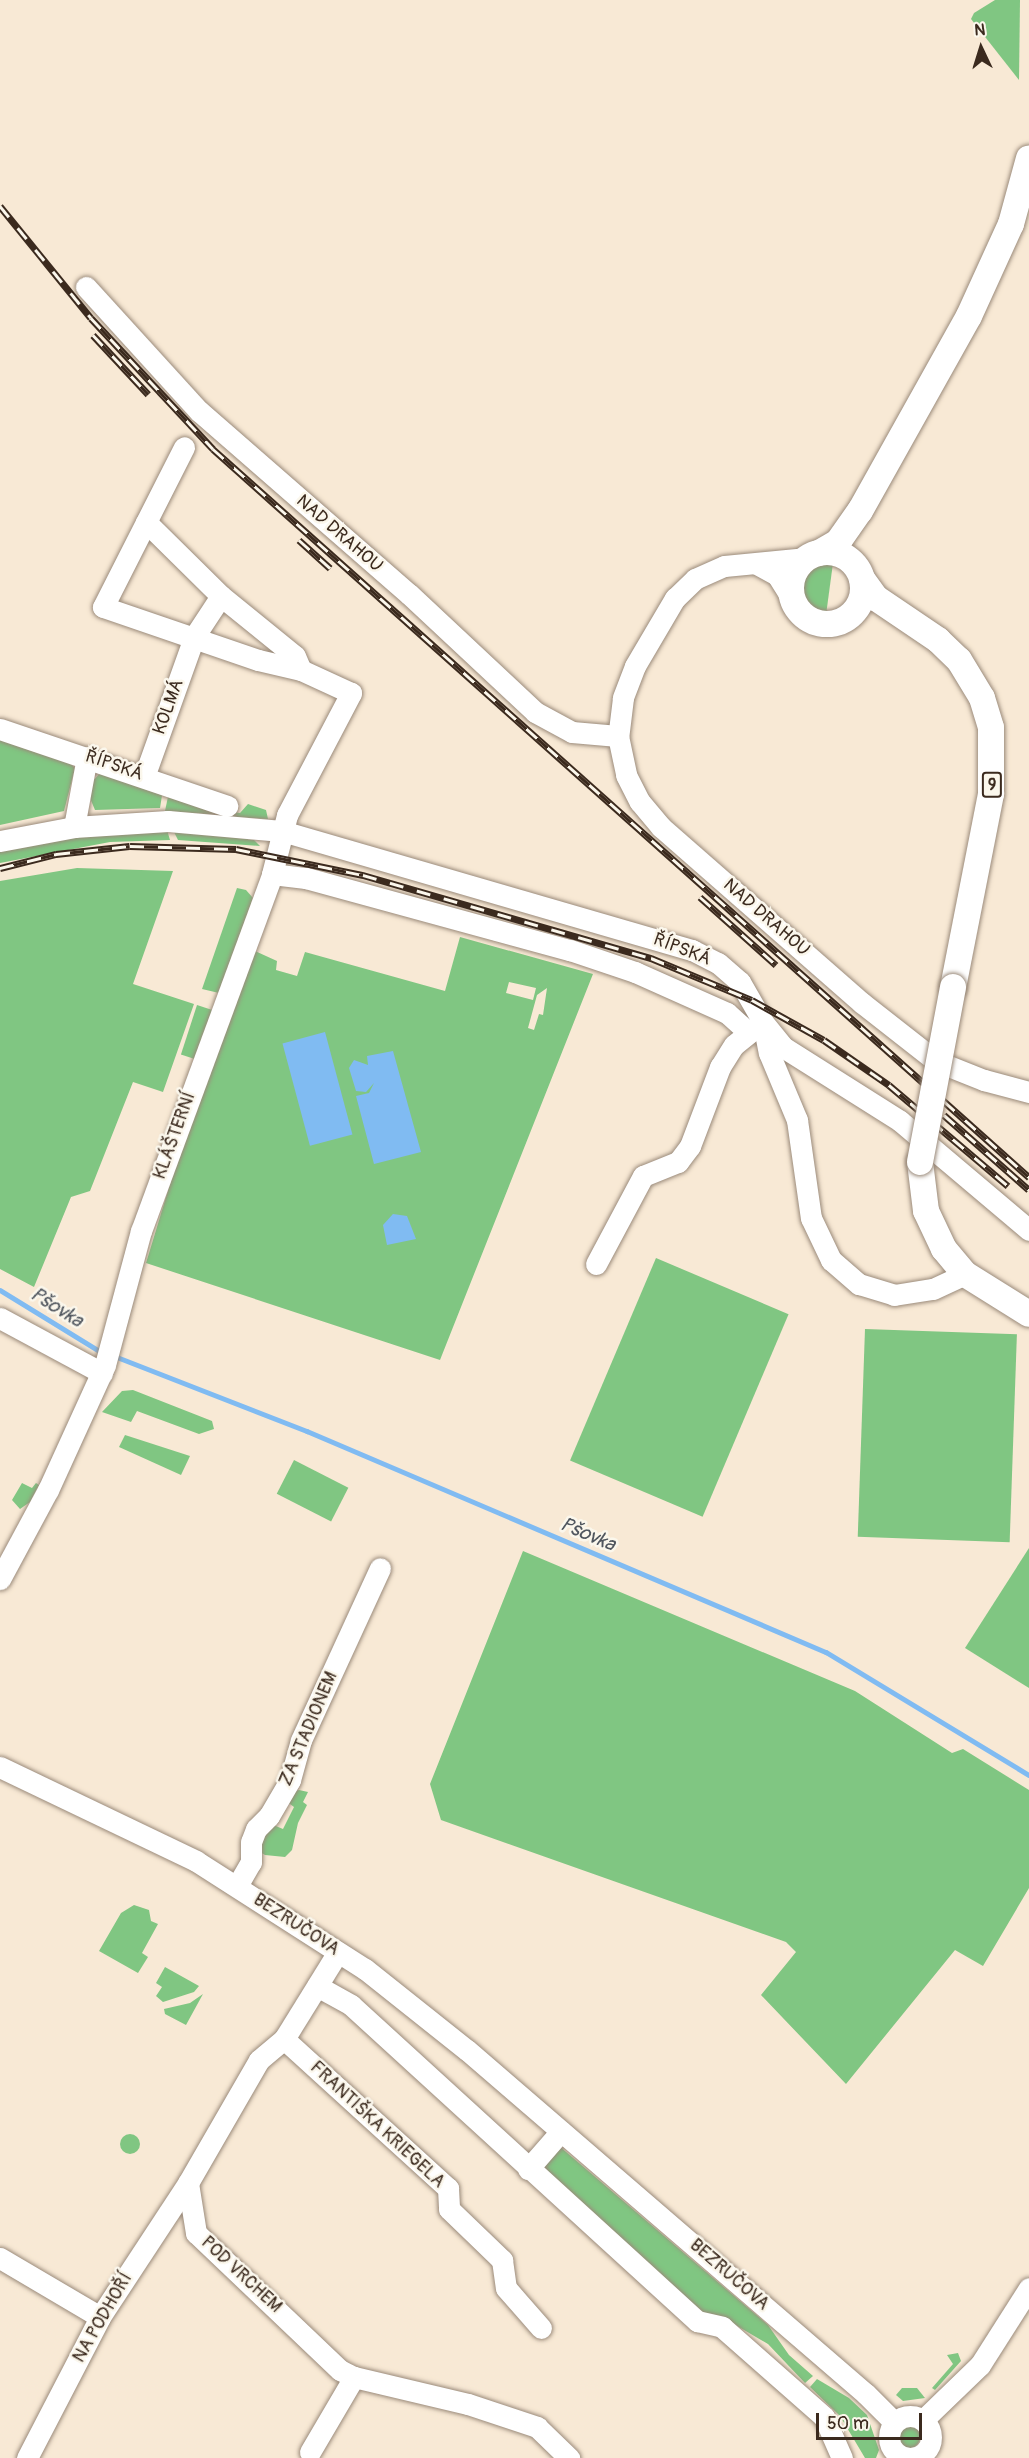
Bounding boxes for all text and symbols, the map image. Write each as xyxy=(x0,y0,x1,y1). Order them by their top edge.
north arrow xyxy=(951,18,1011,78)
text: N xyxy=(974,20,986,40)
street label: NAD DRAHOU xyxy=(291,491,387,577)
street label: KOLMÁ xyxy=(149,676,189,738)
street label: ŘÍPSKÁ xyxy=(82,746,146,786)
road number: 9 xyxy=(982,772,1002,798)
street label: NAD DRAHOU xyxy=(718,875,814,961)
street label: ŘÍPSKÁ xyxy=(650,929,714,971)
street label: KLÁŠTERNÍ xyxy=(149,1090,201,1182)
water label: Pšovka xyxy=(26,1282,88,1332)
water label: Pšovka xyxy=(557,1512,619,1556)
street label: ZA STADIONEM xyxy=(275,1669,343,1789)
street label: BEZRUČOVA xyxy=(249,1889,343,1961)
street label: FRANTIŠKA KRIEGELA xyxy=(305,2057,449,2193)
street label: POD VRCHEM xyxy=(196,2232,286,2318)
street label: BEZRUČOVA xyxy=(685,2235,773,2315)
street label: NA PODHOŘÍ xyxy=(69,2269,137,2367)
scale bar xyxy=(819,2401,926,2439)
text: 50 m xyxy=(827,2412,869,2435)

